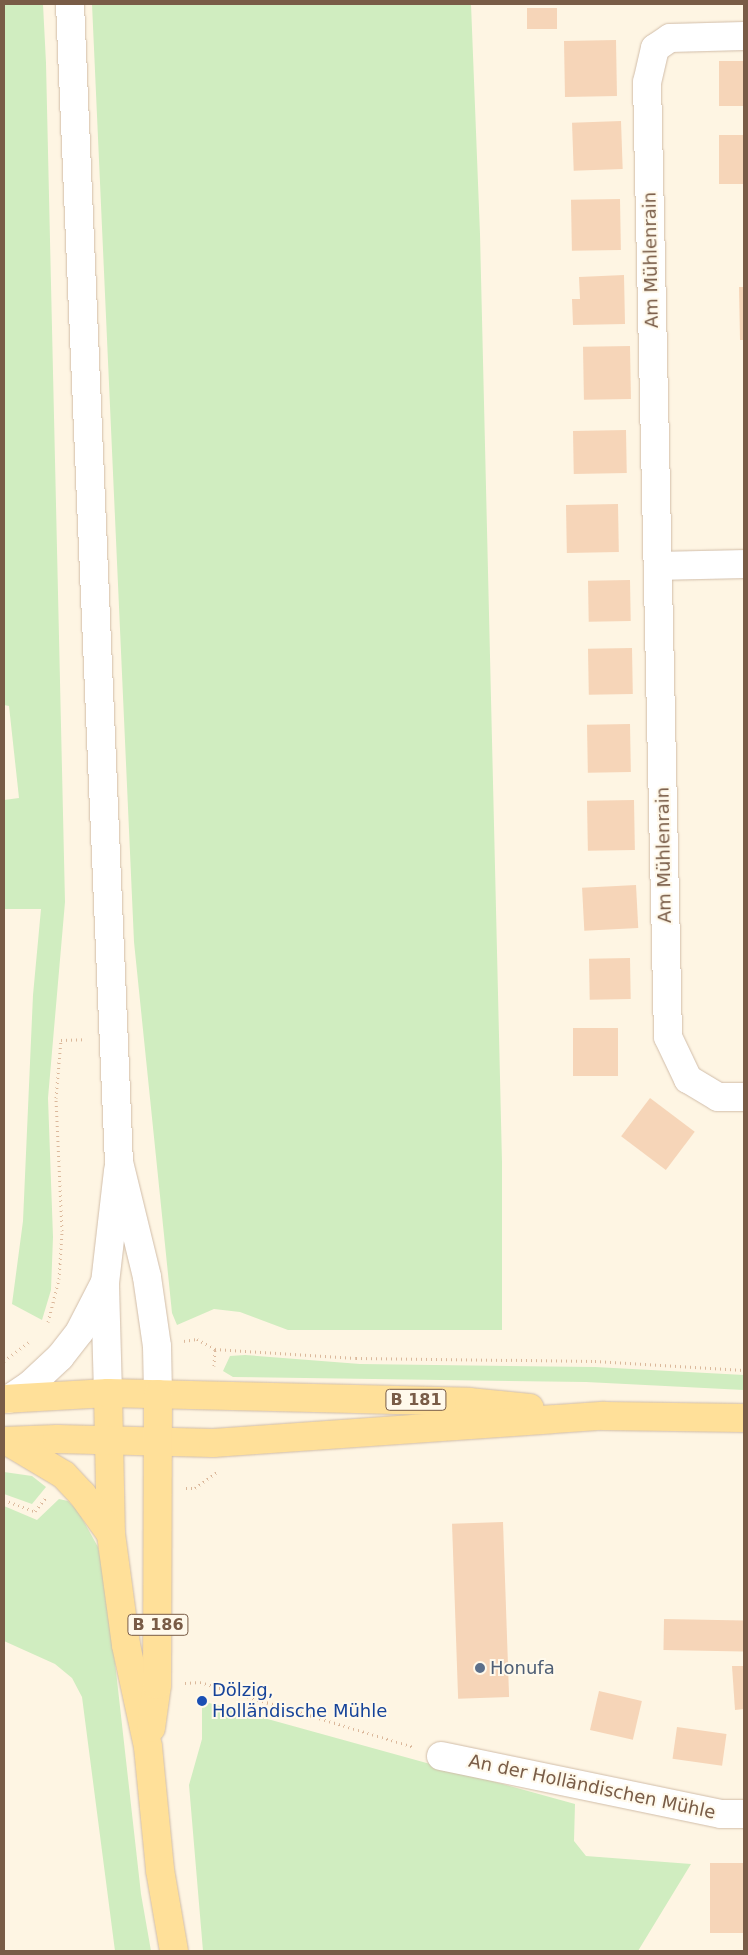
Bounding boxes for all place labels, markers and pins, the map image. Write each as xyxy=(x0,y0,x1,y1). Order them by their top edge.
place label: Honufa xyxy=(490,1657,555,1679)
marker: Honufa xyxy=(474,1662,486,1674)
place label: Dölzig, Holländische Mühle xyxy=(212,1680,387,1722)
marker: Dölzig, Holländische Mühle xyxy=(196,1695,208,1707)

